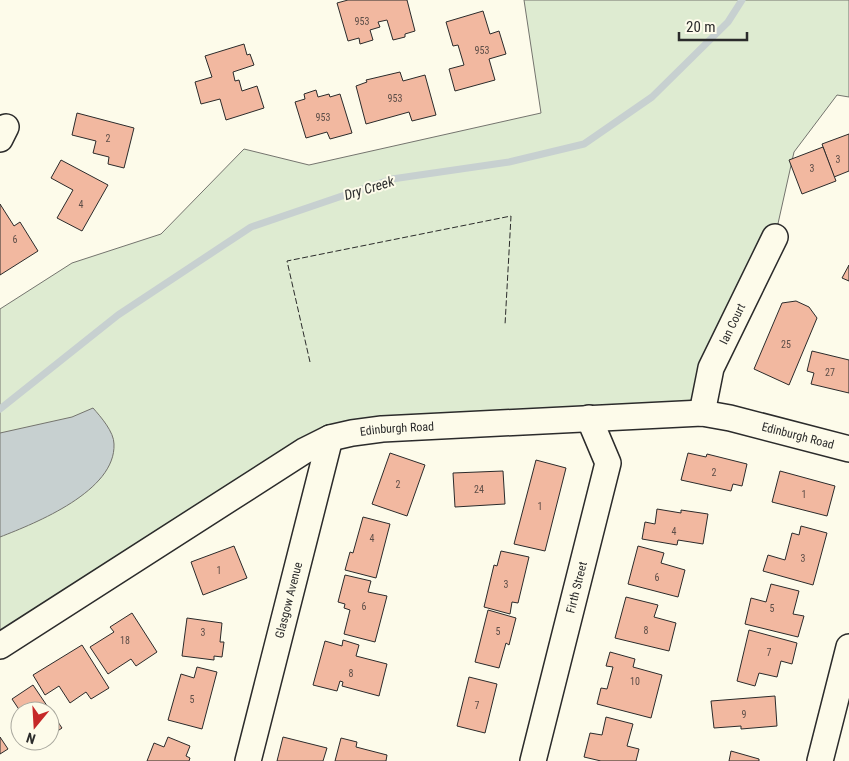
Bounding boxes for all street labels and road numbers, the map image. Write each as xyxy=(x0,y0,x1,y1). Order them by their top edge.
street label: Ian Court xyxy=(717,301,749,346)
street label: Edinburgh Road xyxy=(359,419,434,439)
street label: Edinburgh Road xyxy=(760,420,836,452)
street label: Glasgow Avenue xyxy=(272,560,305,640)
street label: Firth Street xyxy=(563,560,590,615)

